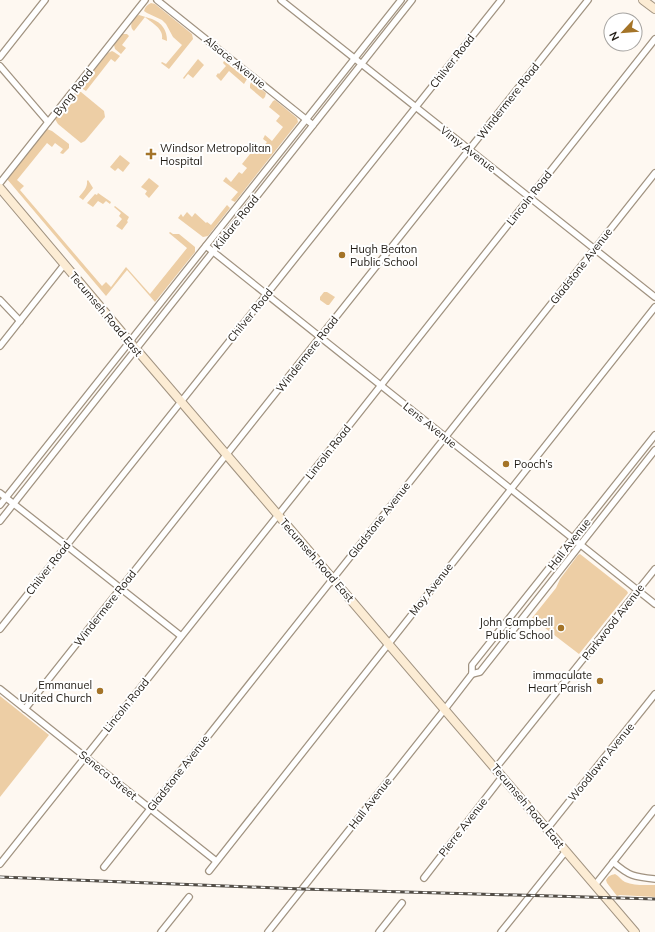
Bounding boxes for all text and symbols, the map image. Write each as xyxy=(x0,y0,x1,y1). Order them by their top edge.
north arrow xyxy=(603,12,643,52)
text: N xyxy=(606,30,622,43)
street label: Chilver Road xyxy=(427,31,477,91)
street label: Alsace Avenue xyxy=(201,33,269,91)
street label: Windermere Road xyxy=(474,60,542,142)
street label: Byng Road xyxy=(50,66,96,118)
street label: Vimy Avenue xyxy=(437,123,499,175)
place label: Windsor Metropolitan Hospital xyxy=(160,141,271,168)
marker: Windsor Metropolitan Hospital xyxy=(145,148,157,160)
street label: Lincoln Road xyxy=(503,168,555,228)
street label: Kildare Road xyxy=(210,192,262,252)
street label: Gladstone Avenue xyxy=(547,225,615,307)
place label: Hugh Beaton Public School xyxy=(350,242,418,269)
marker: Hugh Beaton Public School xyxy=(337,250,347,260)
street label: Tecumseh Road East xyxy=(67,269,146,359)
street label: Chilver Road xyxy=(224,285,276,345)
street label: Windermere Road xyxy=(273,313,341,395)
street label: Lens Avenue xyxy=(400,399,460,451)
street label: Lincoln Road xyxy=(302,422,354,482)
place label: Pooch’s xyxy=(514,457,553,471)
marker: Pooch’s xyxy=(501,459,511,469)
street label: Gladstone Avenue xyxy=(345,479,413,561)
street label: Tecumseh Road East xyxy=(277,515,357,605)
street label: Hall Avenue xyxy=(545,515,593,573)
street label: Chilver Road xyxy=(23,538,73,598)
street label: Moy Avenue xyxy=(406,560,456,618)
street label: Windermere Road xyxy=(71,567,139,649)
street label: Parkwood Avenue xyxy=(579,581,647,663)
place label: John Campbell Public School xyxy=(479,615,553,642)
marker: John Campbell Public School xyxy=(556,623,566,633)
place label: immaculate Heart Parish xyxy=(528,668,592,695)
street label: Lincoln Road xyxy=(100,675,152,735)
marker: immaculate Heart Parish xyxy=(595,676,605,686)
place label: Emmanuel United Church xyxy=(20,678,92,705)
marker: Emmanuel United Church xyxy=(95,686,105,696)
street label: Woodlawn Avenue xyxy=(565,720,637,804)
street label: Gladstone Avenue xyxy=(144,732,212,814)
street label: Seneca Street xyxy=(76,747,140,803)
street label: Tecumseh Road East xyxy=(489,761,568,851)
street label: Hall Avenue xyxy=(346,774,394,832)
street label: Pierre Avenue xyxy=(436,795,490,859)

